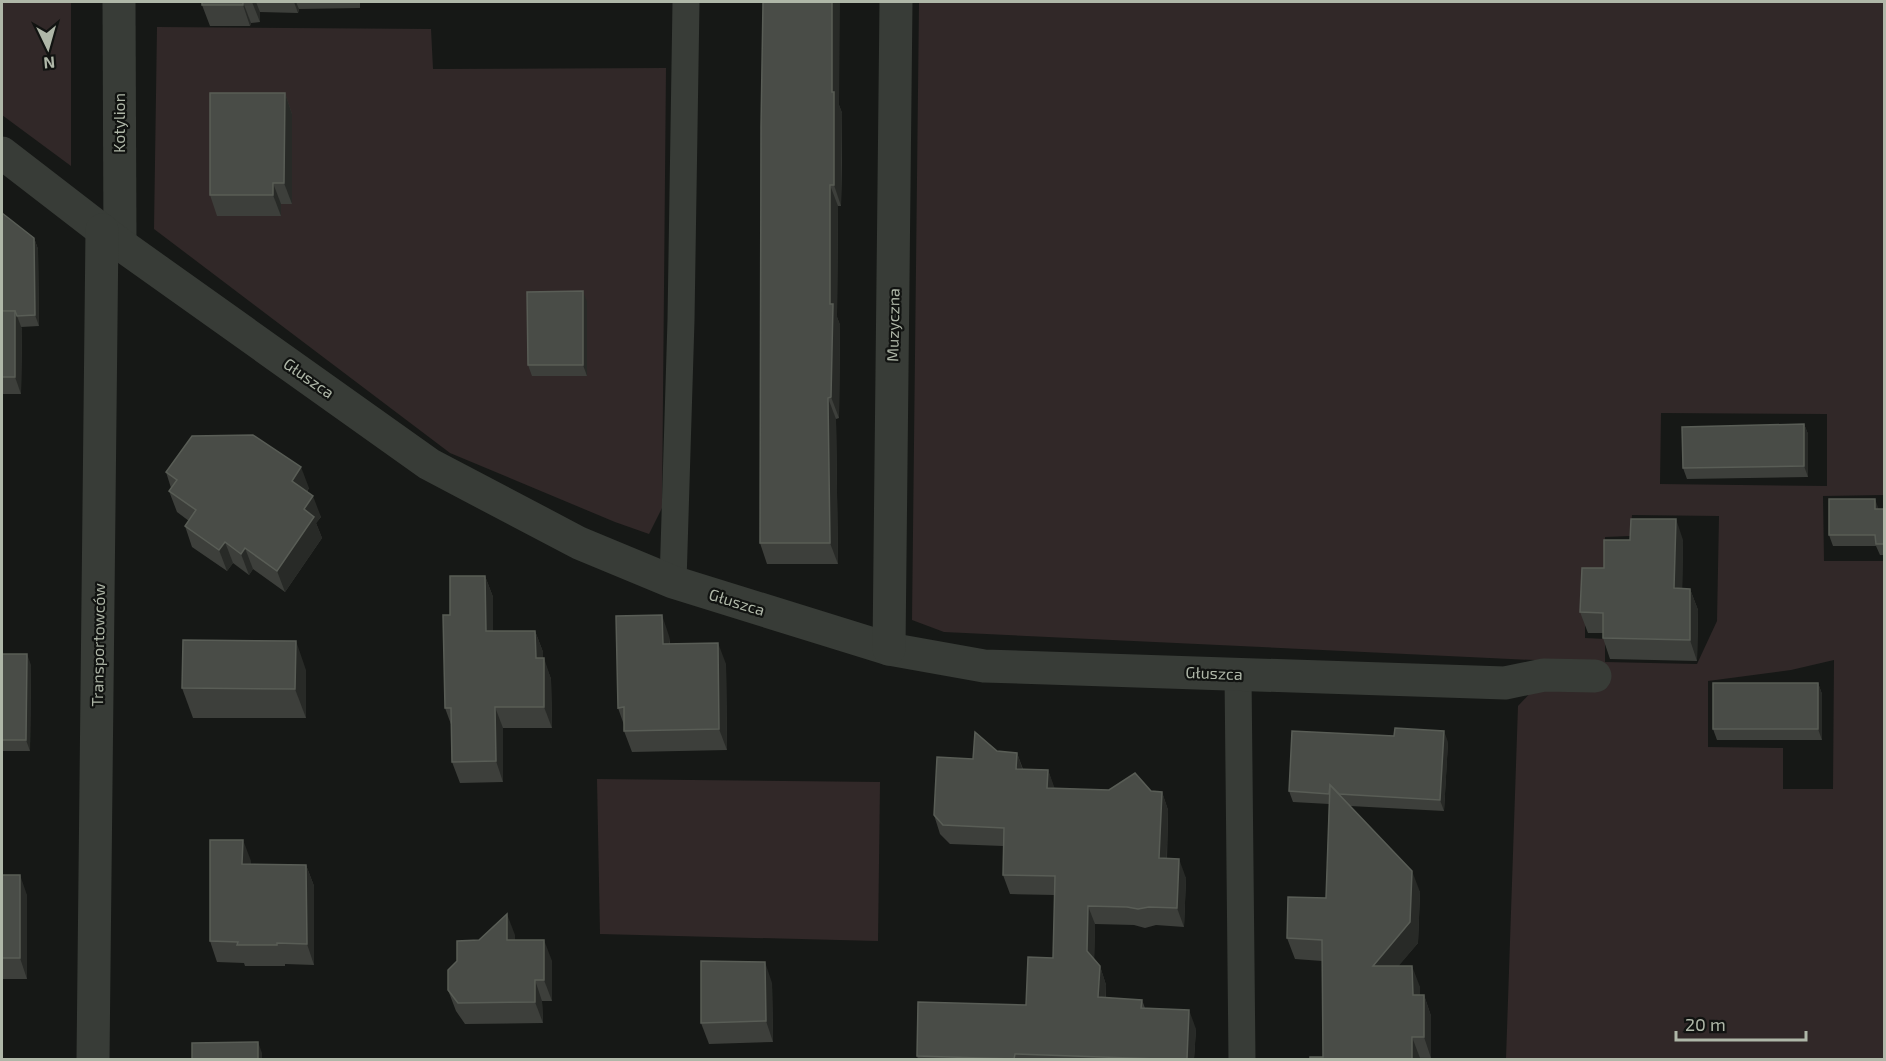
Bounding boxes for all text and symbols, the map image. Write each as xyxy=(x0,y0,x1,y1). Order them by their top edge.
north arrow xyxy=(18,18,78,78)
text: N xyxy=(43,53,56,73)
street label: Kotylion xyxy=(109,93,128,153)
street label: Muzyczna xyxy=(882,288,903,362)
street label: Głuszca xyxy=(280,353,338,402)
street label: Transportowców xyxy=(87,583,108,707)
street label: Głuszca xyxy=(707,584,767,619)
street label: Głuszca xyxy=(1185,662,1243,683)
scale bar xyxy=(1676,1004,1806,1042)
text: 20 m xyxy=(1685,1013,1726,1035)

